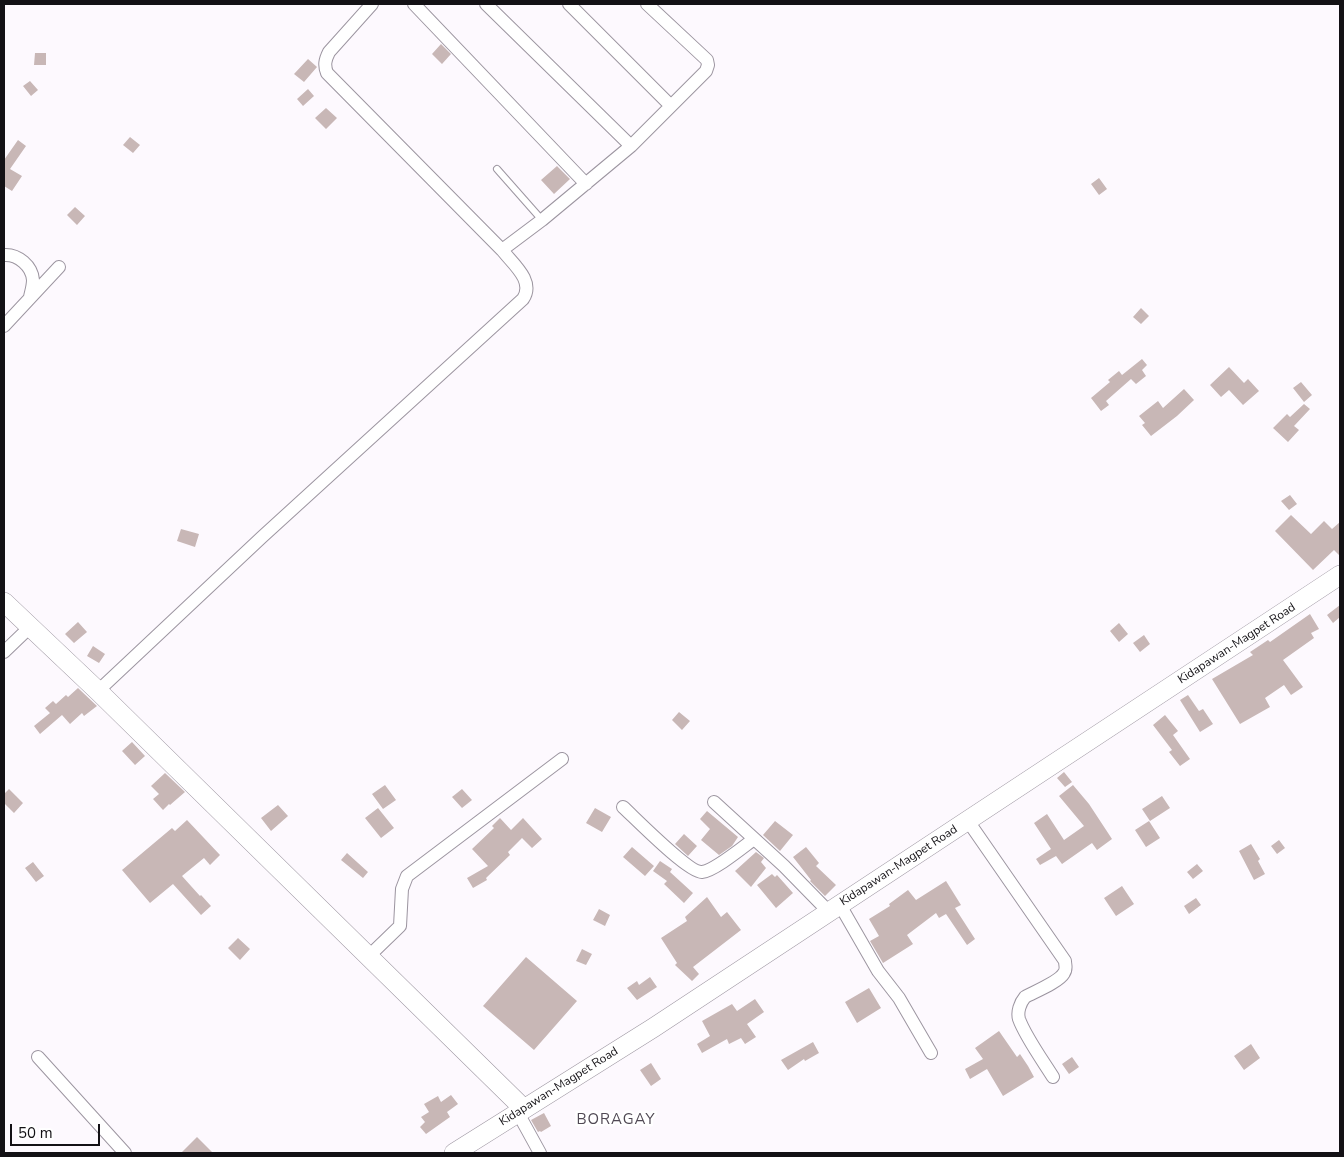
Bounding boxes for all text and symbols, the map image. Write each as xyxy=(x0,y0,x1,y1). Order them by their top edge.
street label: Kidapawan-Magpet Road xyxy=(1175,601,1299,687)
street label: Kidapawan-Magpet Road xyxy=(837,823,961,909)
street label: Kidapawan-Magpet Road xyxy=(497,1044,621,1130)
district label: BORAGAY xyxy=(576,1111,656,1129)
scale bar xyxy=(12,1114,102,1146)
text: 50 m xyxy=(18,1123,53,1143)

